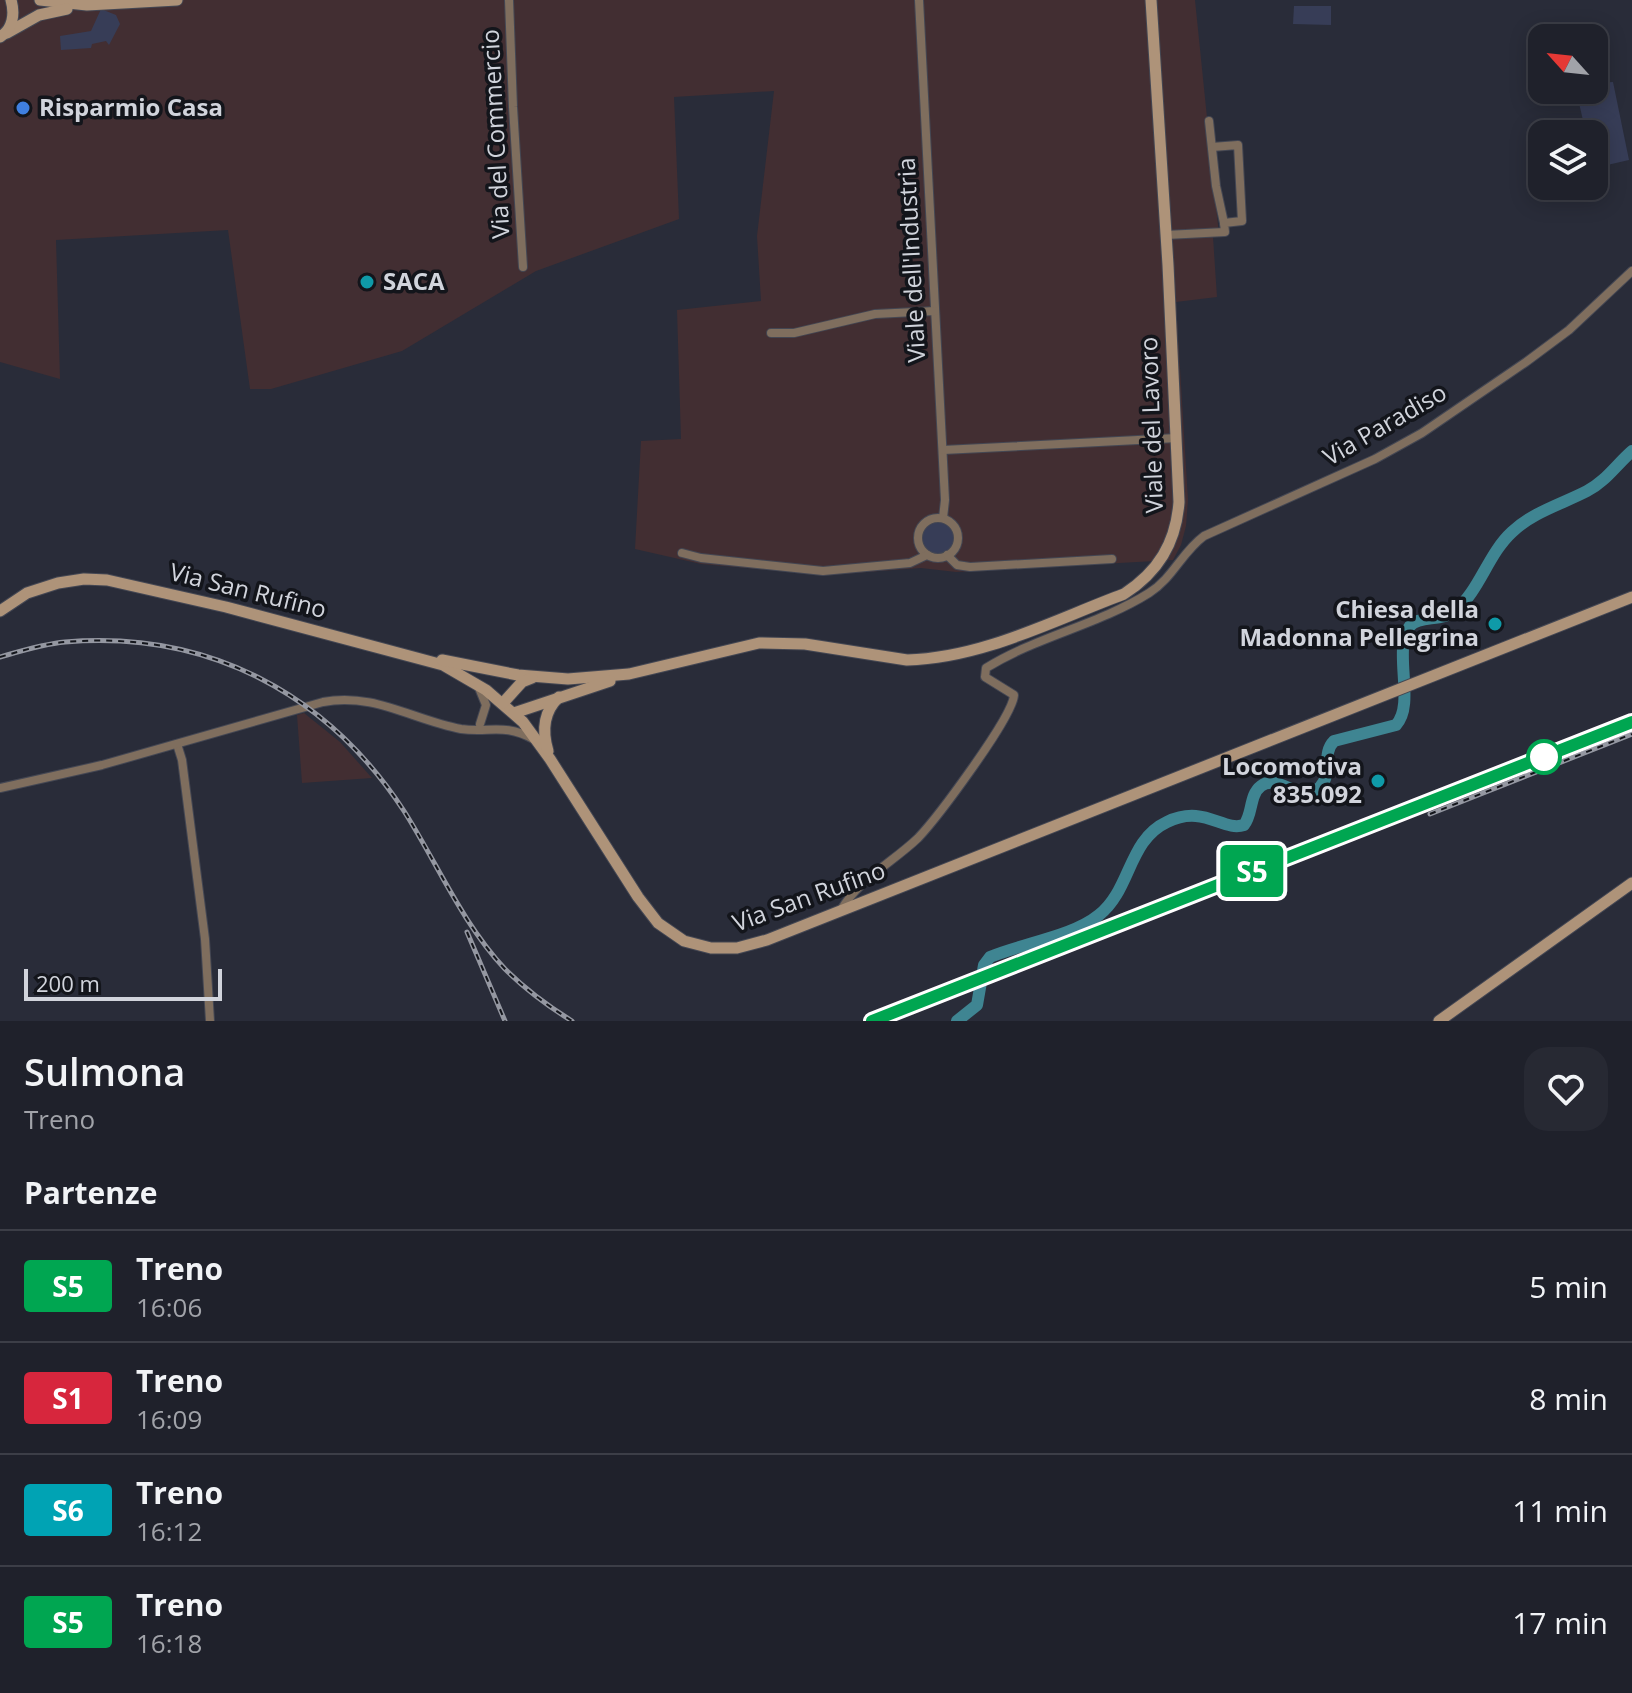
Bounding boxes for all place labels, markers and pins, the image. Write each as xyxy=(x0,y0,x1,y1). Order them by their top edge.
place label: Risparmio Casa xyxy=(39,90,223,123)
marker: Risparmio Casa xyxy=(14,99,32,117)
place label: SACA xyxy=(383,264,445,297)
marker: SACA xyxy=(358,273,376,291)
place label: Chiesa della Madonna Pellegrina xyxy=(1239,592,1479,653)
marker: Chiesa della Madonna Pellegrina xyxy=(1486,615,1504,633)
unlabelled marker xyxy=(1527,740,1561,774)
place label: Locomotiva 835.092 xyxy=(1222,749,1362,810)
marker: Locomotiva 835.092 xyxy=(1369,772,1387,790)

